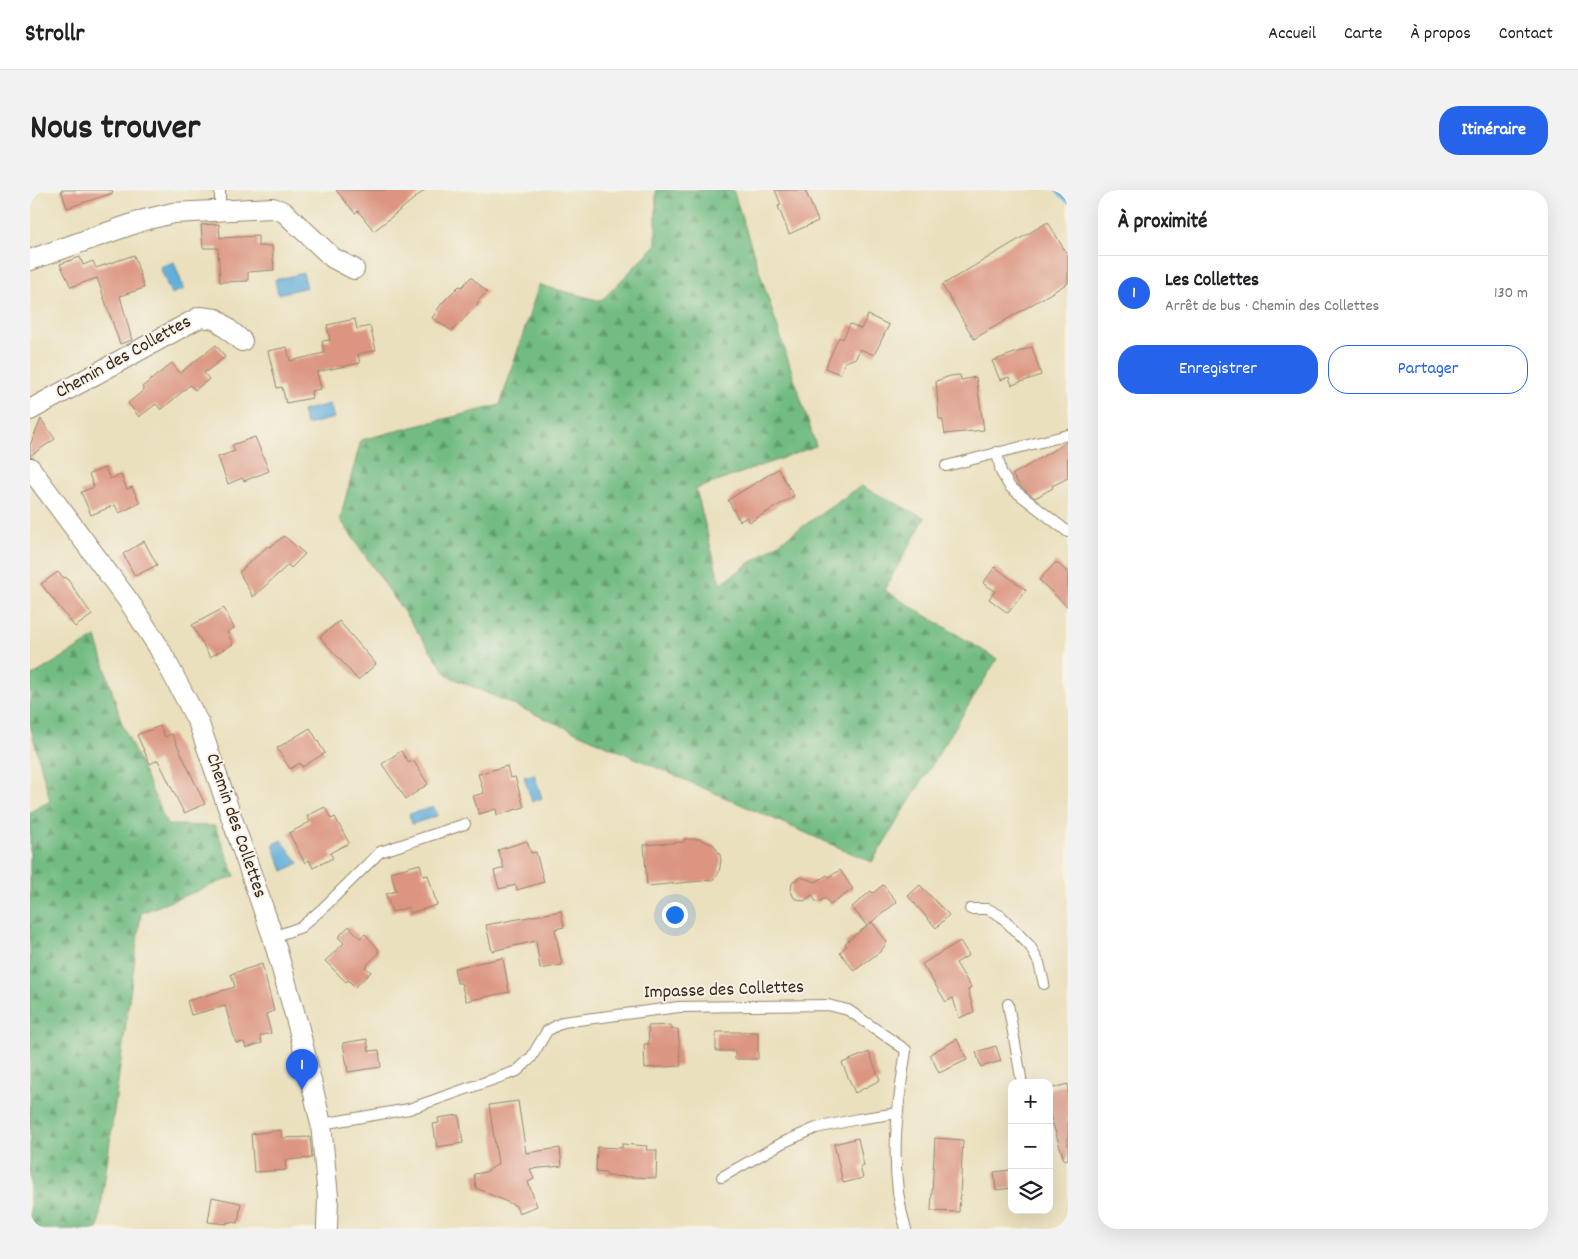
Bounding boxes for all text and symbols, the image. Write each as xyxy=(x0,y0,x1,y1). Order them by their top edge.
text: Strollr xyxy=(25,18,84,52)
text: Accueil xyxy=(1268,22,1316,47)
text: Carte xyxy=(1344,22,1383,47)
text: À propos xyxy=(1411,22,1471,47)
text: Contact xyxy=(1499,22,1553,47)
text: Nous trouver xyxy=(30,105,200,155)
button: Itinéraire xyxy=(1439,106,1548,155)
text: À proximité xyxy=(1118,208,1207,238)
text: Les Collettes xyxy=(1165,268,1259,295)
text: 1 xyxy=(1132,282,1136,305)
text: 130 m xyxy=(1494,282,1528,305)
text: Arrêt de bus · Chemin des Collettes xyxy=(1165,295,1379,318)
street label: Chemin des Collettes xyxy=(51,310,197,406)
button: Enregistrer xyxy=(1118,345,1318,394)
button: Partager xyxy=(1328,345,1528,394)
street label: Chemin des Collettes xyxy=(198,750,272,902)
your location xyxy=(662,902,688,928)
street label: Impasse des Collettes xyxy=(643,975,805,1007)
pin: 1 xyxy=(286,1049,318,1090)
map controls xyxy=(1008,1079,1053,1214)
button: + xyxy=(1008,1079,1053,1124)
button: − xyxy=(1008,1124,1053,1169)
button: layers xyxy=(1008,1169,1053,1214)

